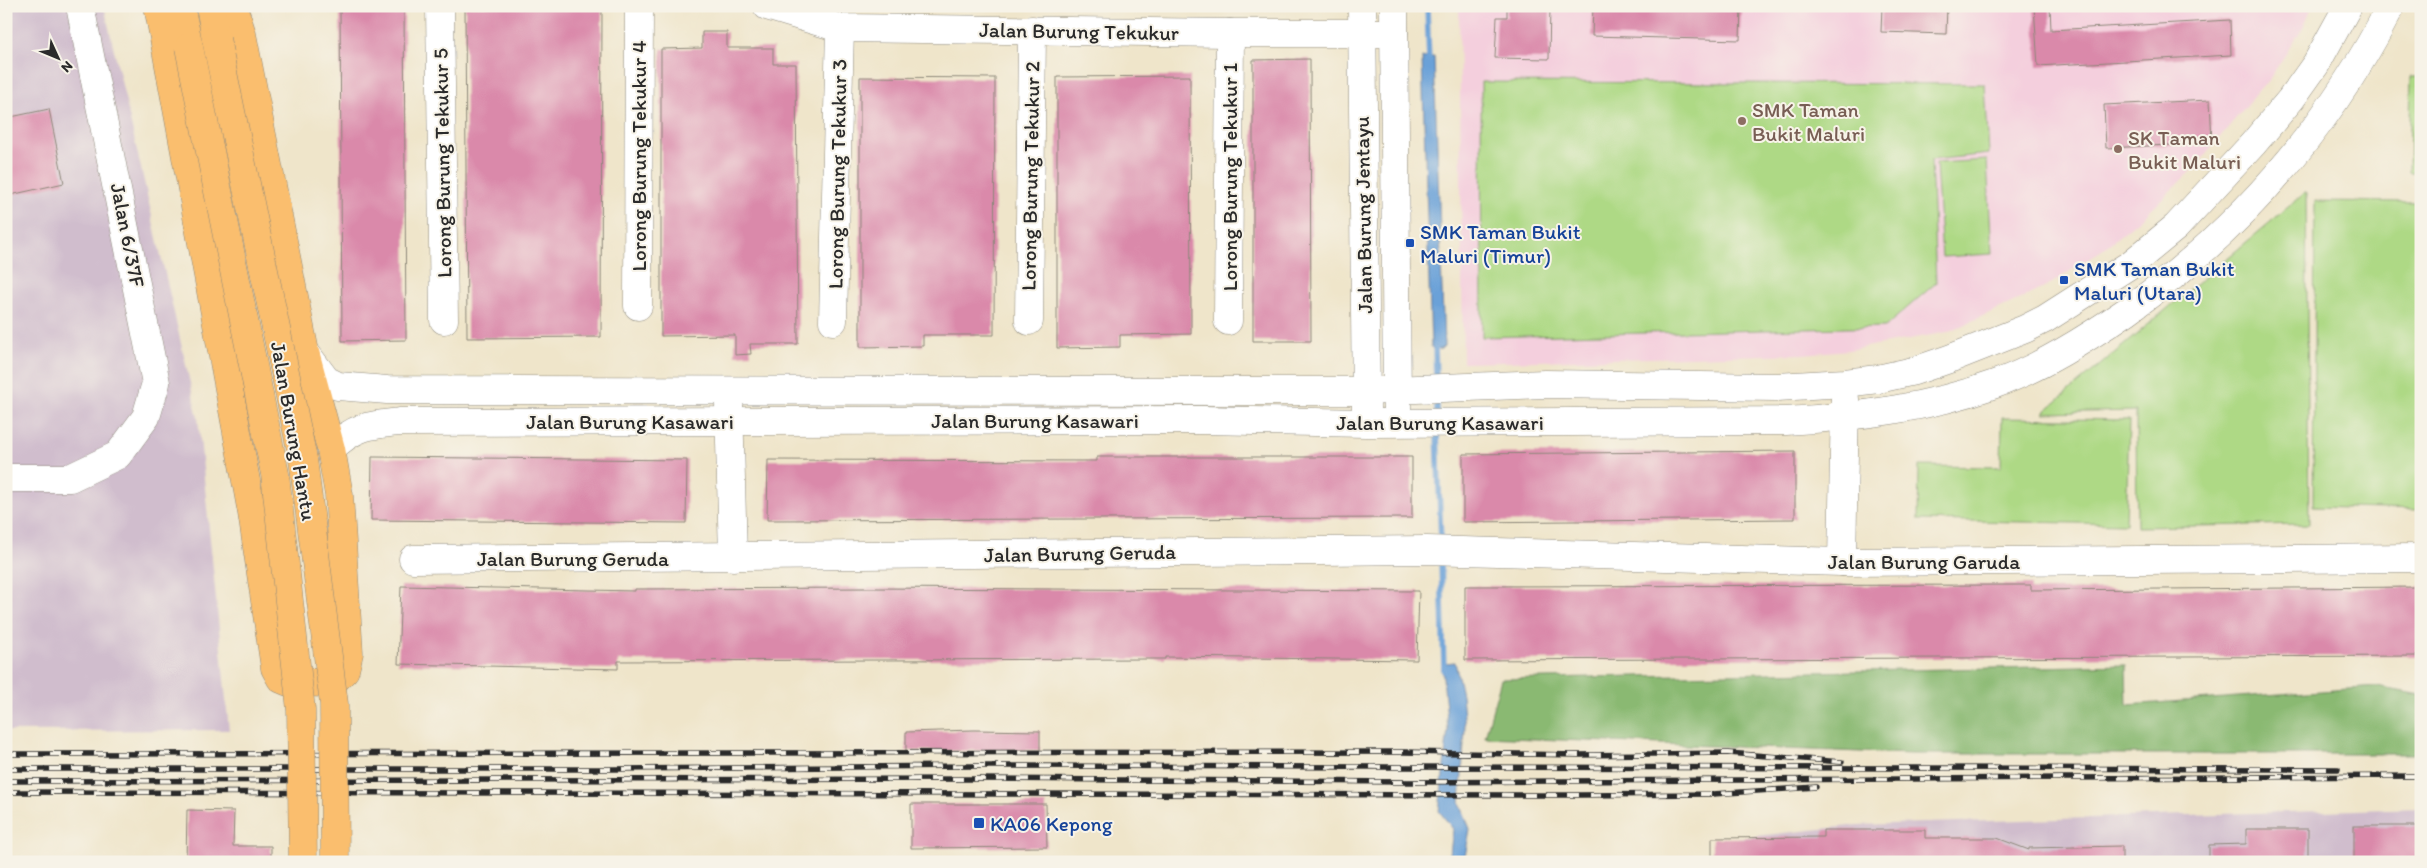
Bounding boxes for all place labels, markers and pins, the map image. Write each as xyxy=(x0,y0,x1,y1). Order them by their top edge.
place label: SMK Taman Bukit Maluri xyxy=(1752,97,1865,146)
marker: SMK Taman Bukit Maluri xyxy=(1736,115,1748,127)
place label: SK Taman Bukit Maluri xyxy=(2128,125,2241,174)
marker: SK Taman Bukit Maluri xyxy=(2112,143,2124,155)
place label: SMK Taman Bukit Maluri (Timur) xyxy=(1420,219,1581,268)
marker: SMK Taman Bukit Maluri (Timur) xyxy=(1404,237,1416,249)
place label: SMK Taman Bukit Maluri (Utara) xyxy=(2074,256,2235,305)
marker: SMK Taman Bukit Maluri (Utara) xyxy=(2058,274,2070,286)
place label: KA06 Kepong xyxy=(990,811,1113,836)
marker: KA06 Kepong xyxy=(972,816,986,830)

